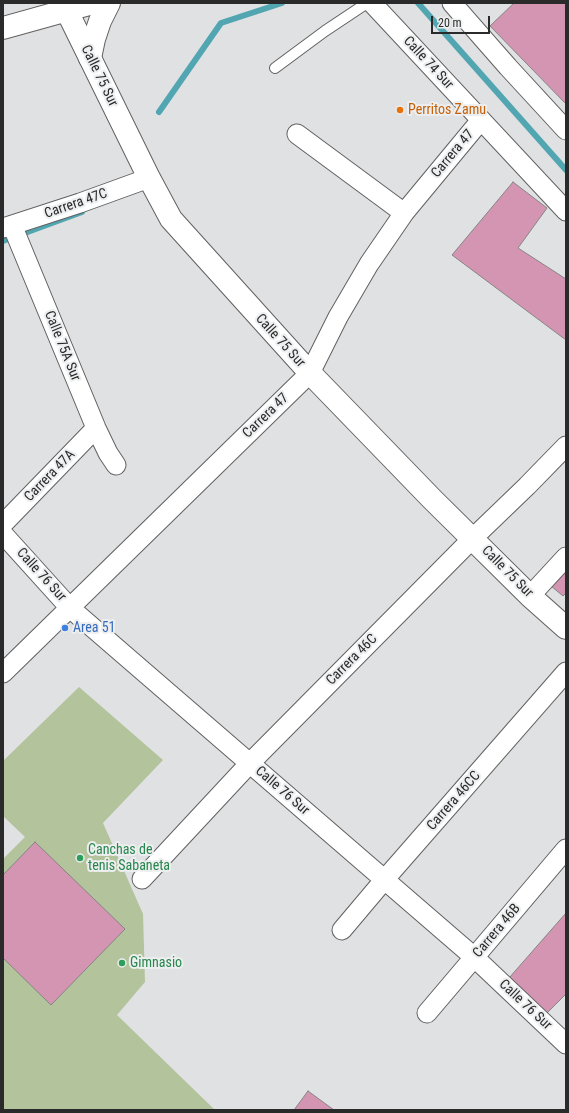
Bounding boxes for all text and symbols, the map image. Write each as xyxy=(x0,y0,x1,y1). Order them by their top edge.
scale bar xyxy=(433,8,492,34)
text: 20 m xyxy=(438,16,462,30)
street label: Calle 74 Sur xyxy=(399,33,457,93)
street label: Calle 75 Sur xyxy=(77,43,121,109)
place label: Perritos Zamu xyxy=(408,102,486,118)
marker: Perritos Zamu xyxy=(395,105,405,115)
street label: Carrera 47 xyxy=(428,127,478,181)
street label: Carrera 47C xyxy=(42,185,110,223)
street label: Calle 75A Sur xyxy=(40,308,84,384)
street label: Calle 75 Sur xyxy=(252,311,308,371)
street label: Carrera 47 xyxy=(240,390,292,442)
street label: Carrera 47A xyxy=(21,447,79,505)
street label: Calle 75 Sur xyxy=(478,543,536,601)
street label: Calle 76 Sur xyxy=(13,545,69,605)
place label: Area 51 xyxy=(73,620,116,636)
marker: Area 51 xyxy=(60,623,70,633)
street label: Carrera 46C xyxy=(323,631,381,689)
street label: Calle 76 Sur xyxy=(252,763,312,819)
street label: Carrera 46CC xyxy=(424,768,484,834)
place label: Canchas de tenis Sabaneta xyxy=(88,842,170,874)
marker: Canchas de tenis Sabaneta xyxy=(75,853,85,863)
street label: Carrera 46B xyxy=(470,901,524,961)
place label: Gimnasio xyxy=(130,955,182,971)
marker: Gimnasio xyxy=(117,958,127,968)
street label: Calle 76 Sur xyxy=(495,976,555,1034)

